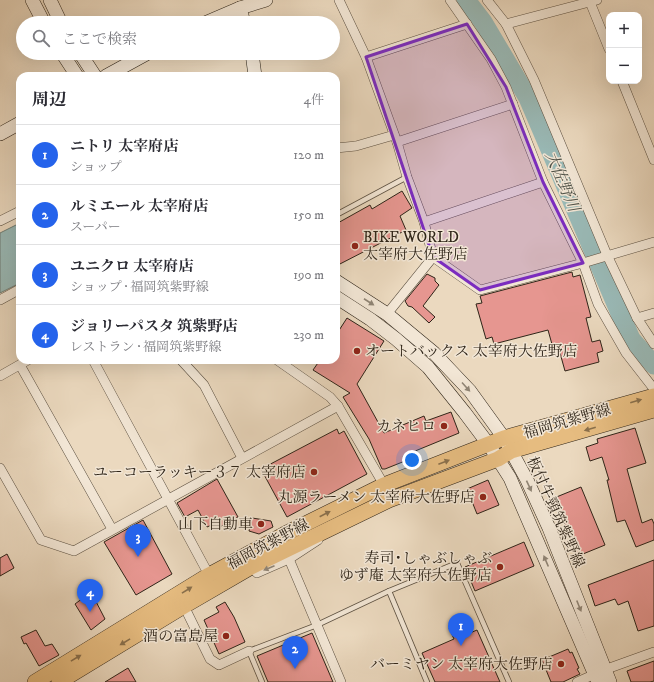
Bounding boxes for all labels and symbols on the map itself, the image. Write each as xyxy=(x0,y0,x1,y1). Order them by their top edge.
water label: 大佐野川 xyxy=(540,148,585,217)
place label: BIKE WORLD 太宰府大佐野店 xyxy=(363,228,468,264)
marker: BIKE WORLD 太宰府大佐野店 xyxy=(350,241,360,251)
one-way arrow xyxy=(364,298,374,306)
place label: オートバックス 太宰府大佐野店 xyxy=(365,342,578,361)
marker: オートバックス 太宰府大佐野店 xyxy=(352,346,362,356)
one-way arrow xyxy=(462,382,471,392)
one-way arrow xyxy=(630,398,642,404)
street label: 福岡筑紫野線 xyxy=(521,400,613,443)
place label: カネヒロ xyxy=(376,417,436,436)
marker: カネヒロ xyxy=(439,421,449,431)
one-way arrow xyxy=(583,426,595,432)
your location xyxy=(402,450,422,470)
street label: 板付牛頸筑紫野線 xyxy=(522,454,589,571)
one-way arrow xyxy=(439,458,451,464)
place label: ユーコーラッキー３７ 太宰府店 xyxy=(93,463,306,482)
marker: ユーコーラッキー３７ 太宰府店 xyxy=(309,467,319,477)
one-way arrow xyxy=(526,480,532,492)
place label: 丸源ラーメン 太宰府大佐野店 xyxy=(278,488,475,507)
marker: 丸源ラーメン 太宰府大佐野店 xyxy=(478,492,488,502)
one-way arrow xyxy=(320,511,331,517)
place label: 山下自動車 xyxy=(178,515,253,534)
street label: 福岡筑紫野線 xyxy=(224,515,312,574)
marker: 山下自動車 xyxy=(256,519,266,529)
pin: 3 xyxy=(125,524,151,557)
place label: 寿司･しゃぶしゃぶ ゆず庵 太宰府大佐野店 xyxy=(339,549,492,585)
one-way arrow xyxy=(543,555,549,567)
marker: 寿司･しゃぶしゃぶ ゆず庵 太宰府大佐野店 xyxy=(495,562,505,572)
one-way arrow xyxy=(264,565,275,571)
pin: 4 xyxy=(77,579,103,612)
one-way arrow xyxy=(181,586,193,593)
one-way arrow xyxy=(577,600,583,612)
pin: 1 xyxy=(448,613,474,646)
place label: 酒の富島屋 xyxy=(143,627,218,646)
marker: 酒の富島屋 xyxy=(221,631,231,641)
pin: 2 xyxy=(282,636,308,669)
one-way arrow xyxy=(119,639,131,646)
one-way arrow xyxy=(70,654,82,661)
place label: バーミヤン 太宰府大佐野店 xyxy=(370,655,553,674)
marker: バーミヤン 太宰府大佐野店 xyxy=(556,659,566,669)

